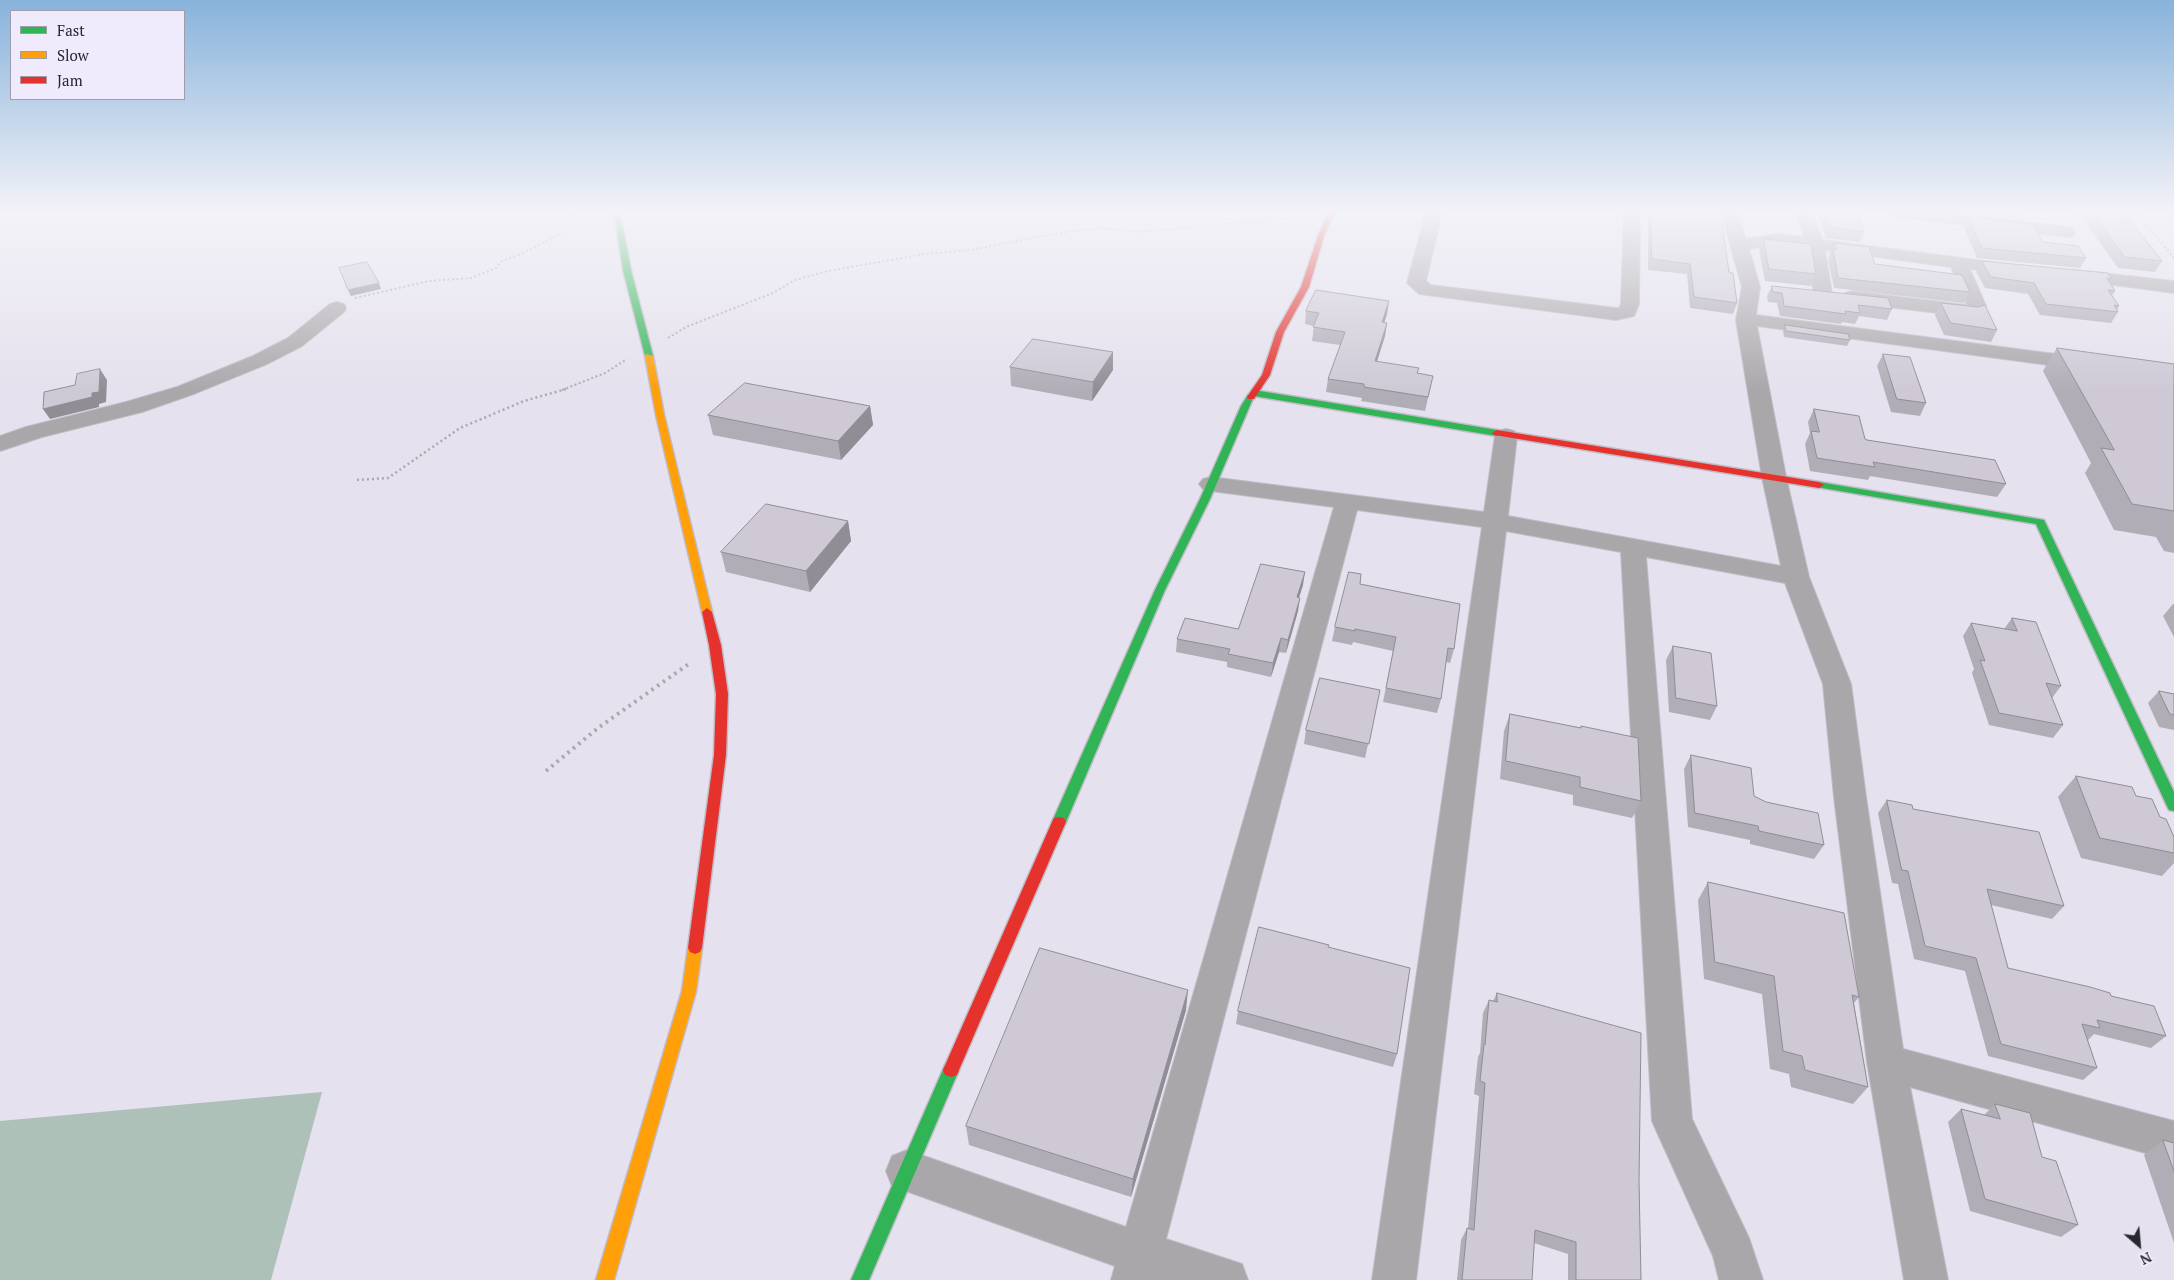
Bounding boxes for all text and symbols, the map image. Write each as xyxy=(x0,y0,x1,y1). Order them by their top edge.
legend xyxy=(10,10,185,100)
text: Fast xyxy=(57,20,85,40)
text: Slow xyxy=(57,45,89,65)
text: Jam xyxy=(57,70,83,90)
north arrow xyxy=(2114,1220,2164,1270)
text: N xyxy=(2137,1248,2155,1270)

